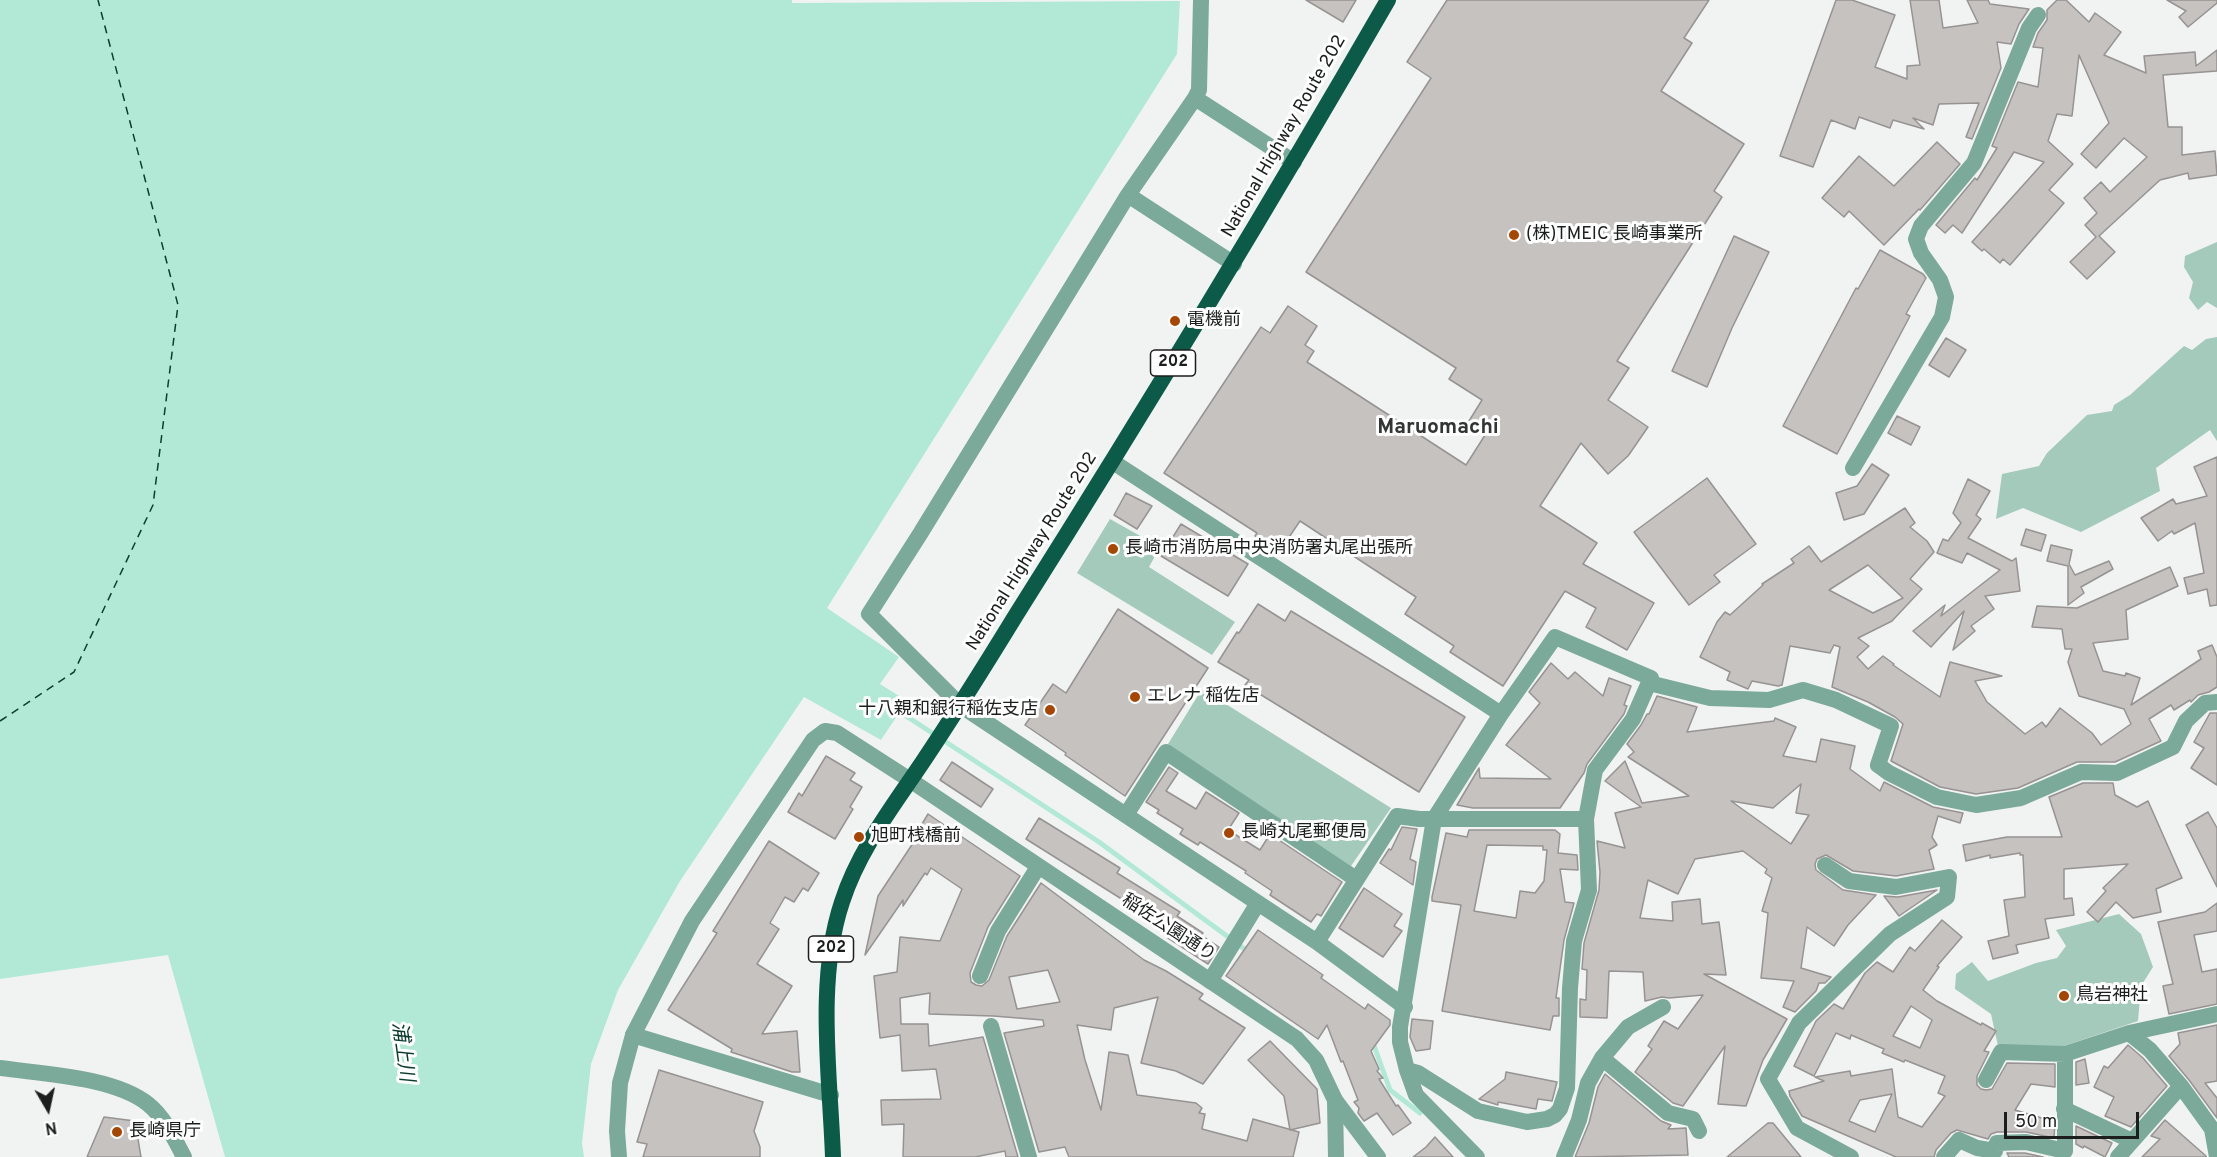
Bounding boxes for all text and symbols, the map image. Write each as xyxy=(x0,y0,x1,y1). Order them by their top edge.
street label: National Highway Route 202 xyxy=(1218,32,1352,242)
place label: (株)TMEIC 長崎事業所 xyxy=(1526,224,1703,246)
marker: (株)TMEIC 長崎事業所 xyxy=(1507,228,1521,242)
place label: 電機前 xyxy=(1187,310,1241,332)
marker: 電機前 xyxy=(1168,314,1182,328)
road number: 202 xyxy=(1150,350,1196,376)
district label: Maruomachi xyxy=(1377,416,1499,442)
street label: National Highway Route 202 xyxy=(963,449,1103,655)
place label: 長崎市消防局中央消防署丸尾出張所 xyxy=(1125,538,1413,560)
marker: 長崎市消防局中央消防署丸尾出張所 xyxy=(1106,542,1120,556)
place label: エレナ 稲佐店 xyxy=(1147,686,1259,708)
marker: エレナ 稲佐店 xyxy=(1128,690,1142,704)
place label: 十八親和銀行稲佐支店 xyxy=(858,699,1038,721)
marker: 十八親和銀行稲佐支店 xyxy=(1043,703,1057,717)
place label: 長崎丸尾郵便局 xyxy=(1241,822,1367,844)
place label: 旭町桟橋前 xyxy=(871,826,961,848)
marker: 長崎丸尾郵便局 xyxy=(1222,826,1236,840)
marker: 旭町桟橋前 xyxy=(852,830,866,844)
street label: 稲佐公園通り xyxy=(1117,891,1219,967)
road number: 202 xyxy=(808,936,854,962)
place label: 鳥岩神社 xyxy=(2076,985,2148,1007)
marker: 鳥岩神社 xyxy=(2057,989,2071,1003)
water label: 浦上川 xyxy=(385,1021,417,1083)
north arrow xyxy=(18,1079,78,1139)
scale bar xyxy=(2007,1100,2142,1138)
text: 50 m xyxy=(2015,1111,2057,1134)
text: N xyxy=(44,1116,58,1138)
place label: 長崎県庁 xyxy=(129,1121,201,1143)
marker: 長崎県庁 xyxy=(110,1125,124,1139)

